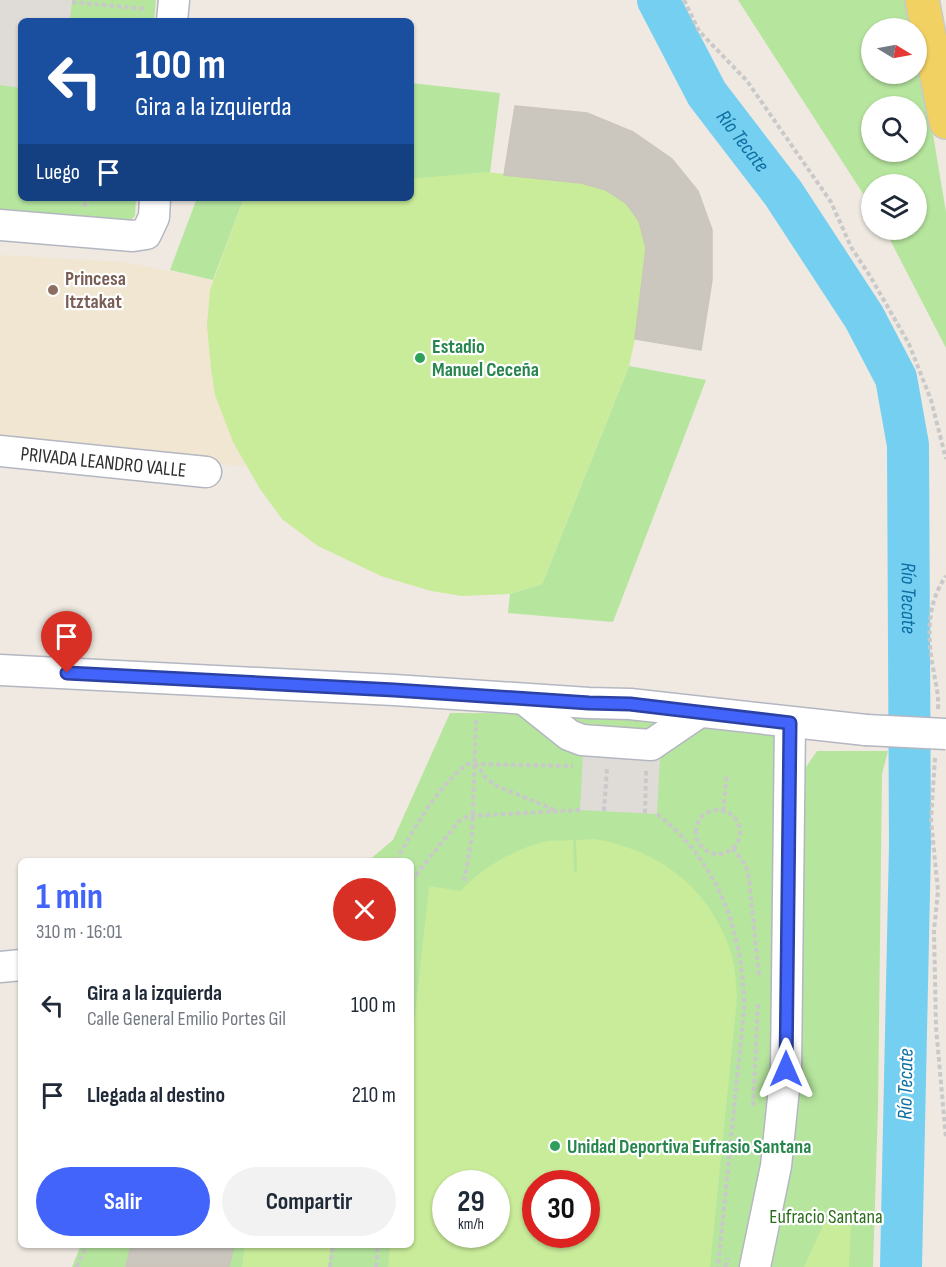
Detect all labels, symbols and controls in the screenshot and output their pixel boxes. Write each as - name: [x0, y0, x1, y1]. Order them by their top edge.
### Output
- north arrow: [861, 18, 927, 84]
- map controls: [861, 18, 927, 240]
- text: 100 m: [135, 40, 226, 91]
- icon: left: [36, 42, 114, 120]
- text: Gira a la izquierda: [135, 91, 292, 123]
- button: search: [861, 96, 927, 162]
- water label: Río Tecate: [711, 105, 774, 177]
- icon: arrive: [92, 156, 125, 189]
- text: Luego: [36, 159, 80, 186]
- button: layers: [861, 174, 927, 240]
- place label: Princesa Itztakat: [65, 267, 126, 314]
- marker: Princesa Itztakat: [46, 283, 60, 297]
- place label: Estadio Manuel Ceceña: [432, 335, 539, 382]
- marker: Estadio Manuel Ceceña: [413, 351, 427, 365]
- street label: PRIVADA LEANDRO VALLE: [19, 442, 187, 483]
- water label: Río Tecate: [896, 562, 921, 634]
- pin: [41, 611, 92, 673]
- icon: arrive: [50, 620, 83, 653]
- text: 1 min: [36, 876, 103, 919]
- button: close: [333, 878, 396, 941]
- text: 310 m · 16:01: [36, 920, 122, 944]
- text: Gira a la izquierda: [87, 980, 222, 1007]
- icon: left: [36, 989, 69, 1022]
- text: 100 m: [351, 992, 396, 1019]
- text: Calle General Emilio Portes Gil: [87, 1007, 286, 1031]
- position arrow: [754, 1037, 818, 1101]
- water label: Río Tecate: [892, 1048, 919, 1120]
- icon: arrive: [36, 1079, 69, 1112]
- text: Llegada al destino: [87, 1082, 225, 1109]
- text: 210 m: [352, 1082, 396, 1109]
- place label: Unidad Deportiva Eufrasio Santana: [567, 1135, 811, 1159]
- marker: Unidad Deportiva Eufrasio Santana: [548, 1139, 562, 1153]
- button: Salir: [36, 1167, 210, 1236]
- button: Compartir: [222, 1167, 396, 1236]
- speed limit sign: 30: [522, 1170, 600, 1248]
- text: 29: [457, 1184, 485, 1220]
- park label: Eufracio Santana: [769, 1205, 883, 1229]
- text: km/h: [458, 1215, 484, 1234]

